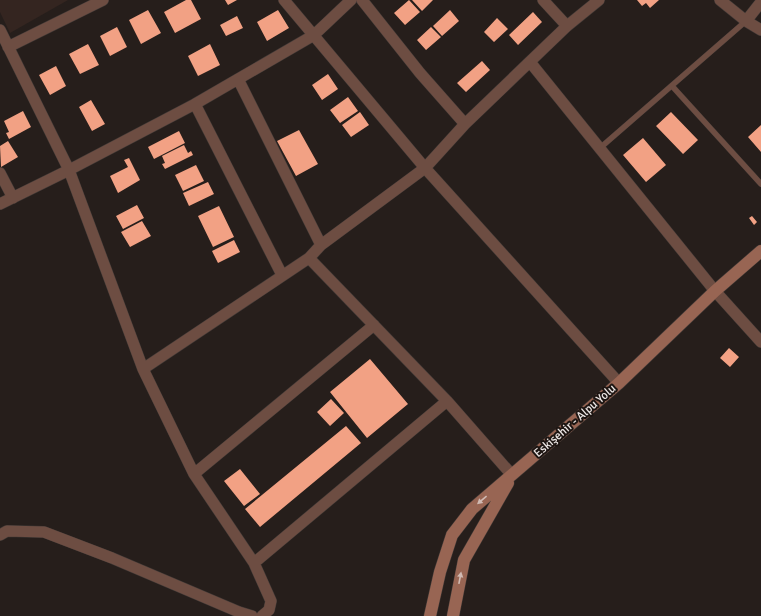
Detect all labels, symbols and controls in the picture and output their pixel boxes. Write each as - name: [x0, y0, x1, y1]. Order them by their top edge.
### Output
- street label: Eskişehir - Alpu Yolu: [531, 381, 619, 461]
- one-way arrow: [477, 496, 488, 505]
- one-way arrow: [458, 572, 464, 584]

